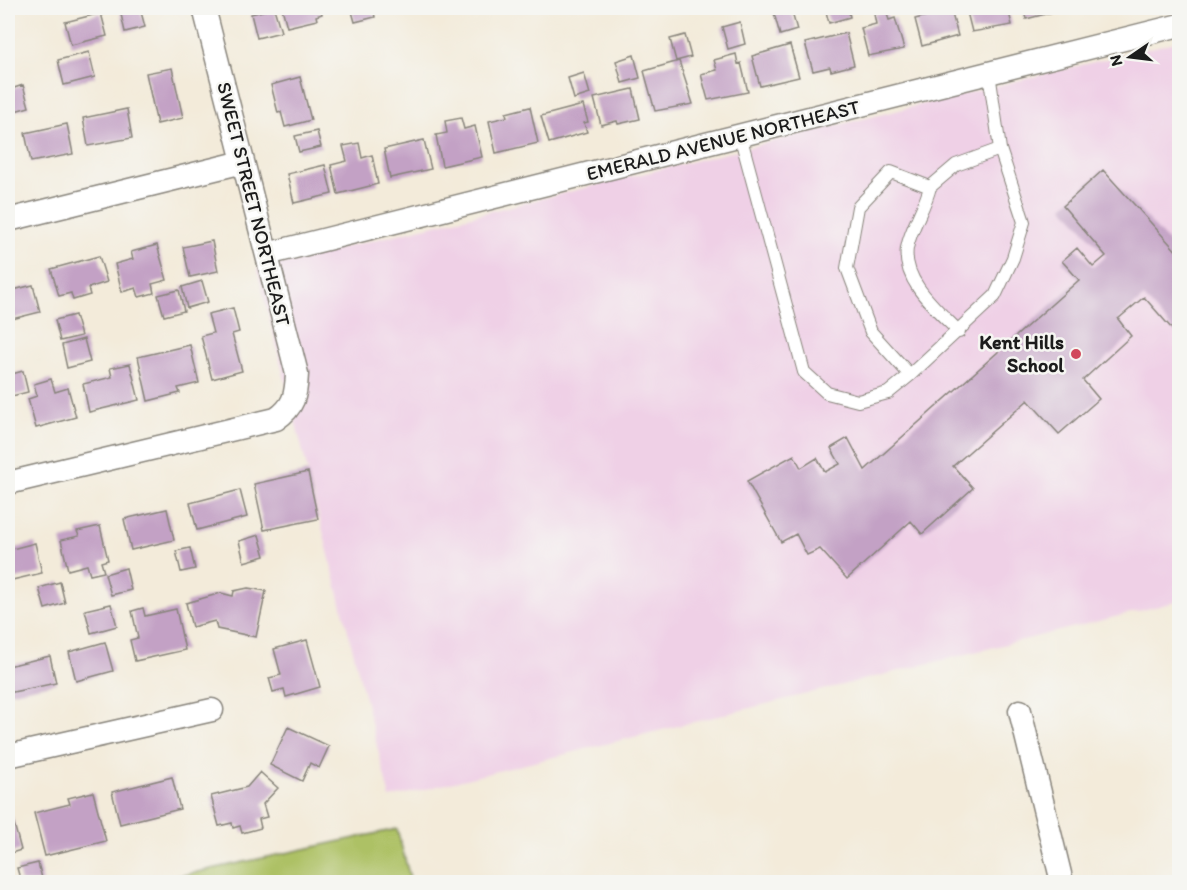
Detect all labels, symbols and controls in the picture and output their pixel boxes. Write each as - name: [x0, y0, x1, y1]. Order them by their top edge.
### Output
- north arrow: [1100, 27, 1160, 87]
- text: N: [1105, 53, 1126, 68]
- street label: SWEET STREET NORTHEAST: [212, 80, 296, 328]
- street label: EMERALD AVENUE NORTHEAST: [584, 94, 862, 186]
- place label: Kent Hills School: [979, 330, 1064, 377]
- marker: Kent Hills School: [1069, 347, 1083, 361]

